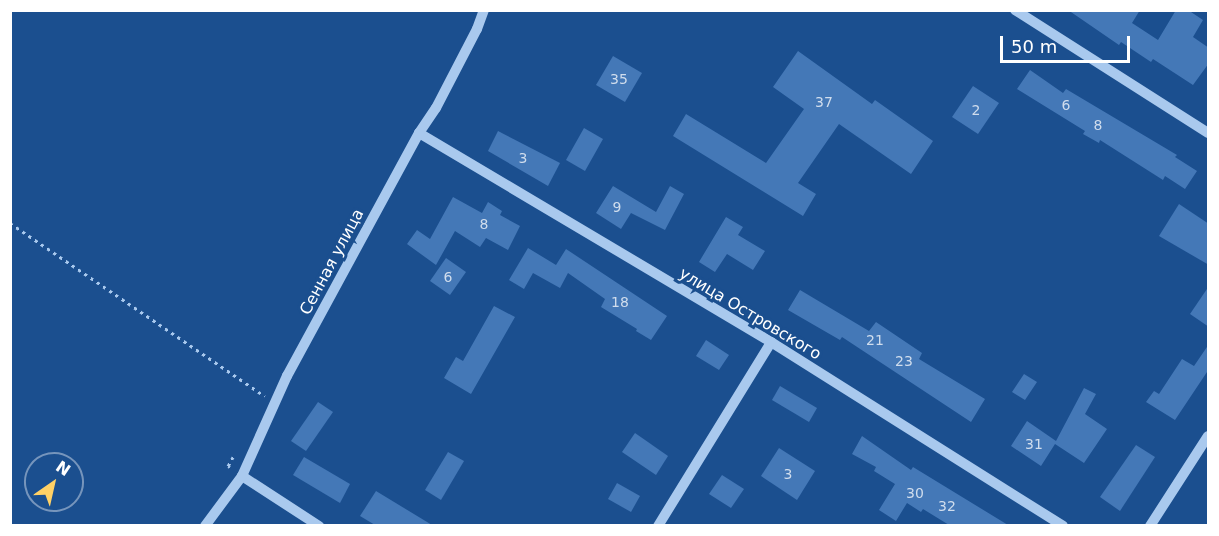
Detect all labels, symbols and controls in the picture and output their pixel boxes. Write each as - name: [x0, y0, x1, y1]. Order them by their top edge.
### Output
- scale bar: [1003, 24, 1134, 62]
- text: 50 m: [1011, 36, 1057, 57]
- house number: 35: [610, 71, 628, 87]
- house number: 37: [815, 94, 833, 110]
- house number: 6: [1062, 97, 1070, 113]
- house number: 2: [972, 102, 980, 118]
- house number: 8: [1094, 117, 1102, 133]
- house number: 3: [519, 150, 527, 166]
- house number: 9: [613, 199, 621, 215]
- street label: Сенная улица: [296, 206, 368, 318]
- house number: 8: [480, 216, 488, 232]
- street label: улица Островского: [675, 264, 825, 364]
- house number: 6: [444, 269, 452, 285]
- house number: 18: [611, 294, 629, 310]
- house number: 21: [866, 332, 884, 348]
- house number: 23: [895, 353, 913, 369]
- house number: 31: [1025, 436, 1043, 452]
- north arrow: [24, 452, 84, 512]
- text: N: [52, 457, 74, 480]
- house number: 3: [784, 466, 792, 482]
- house number: 30: [906, 485, 924, 501]
- house number: 32: [938, 498, 956, 514]

